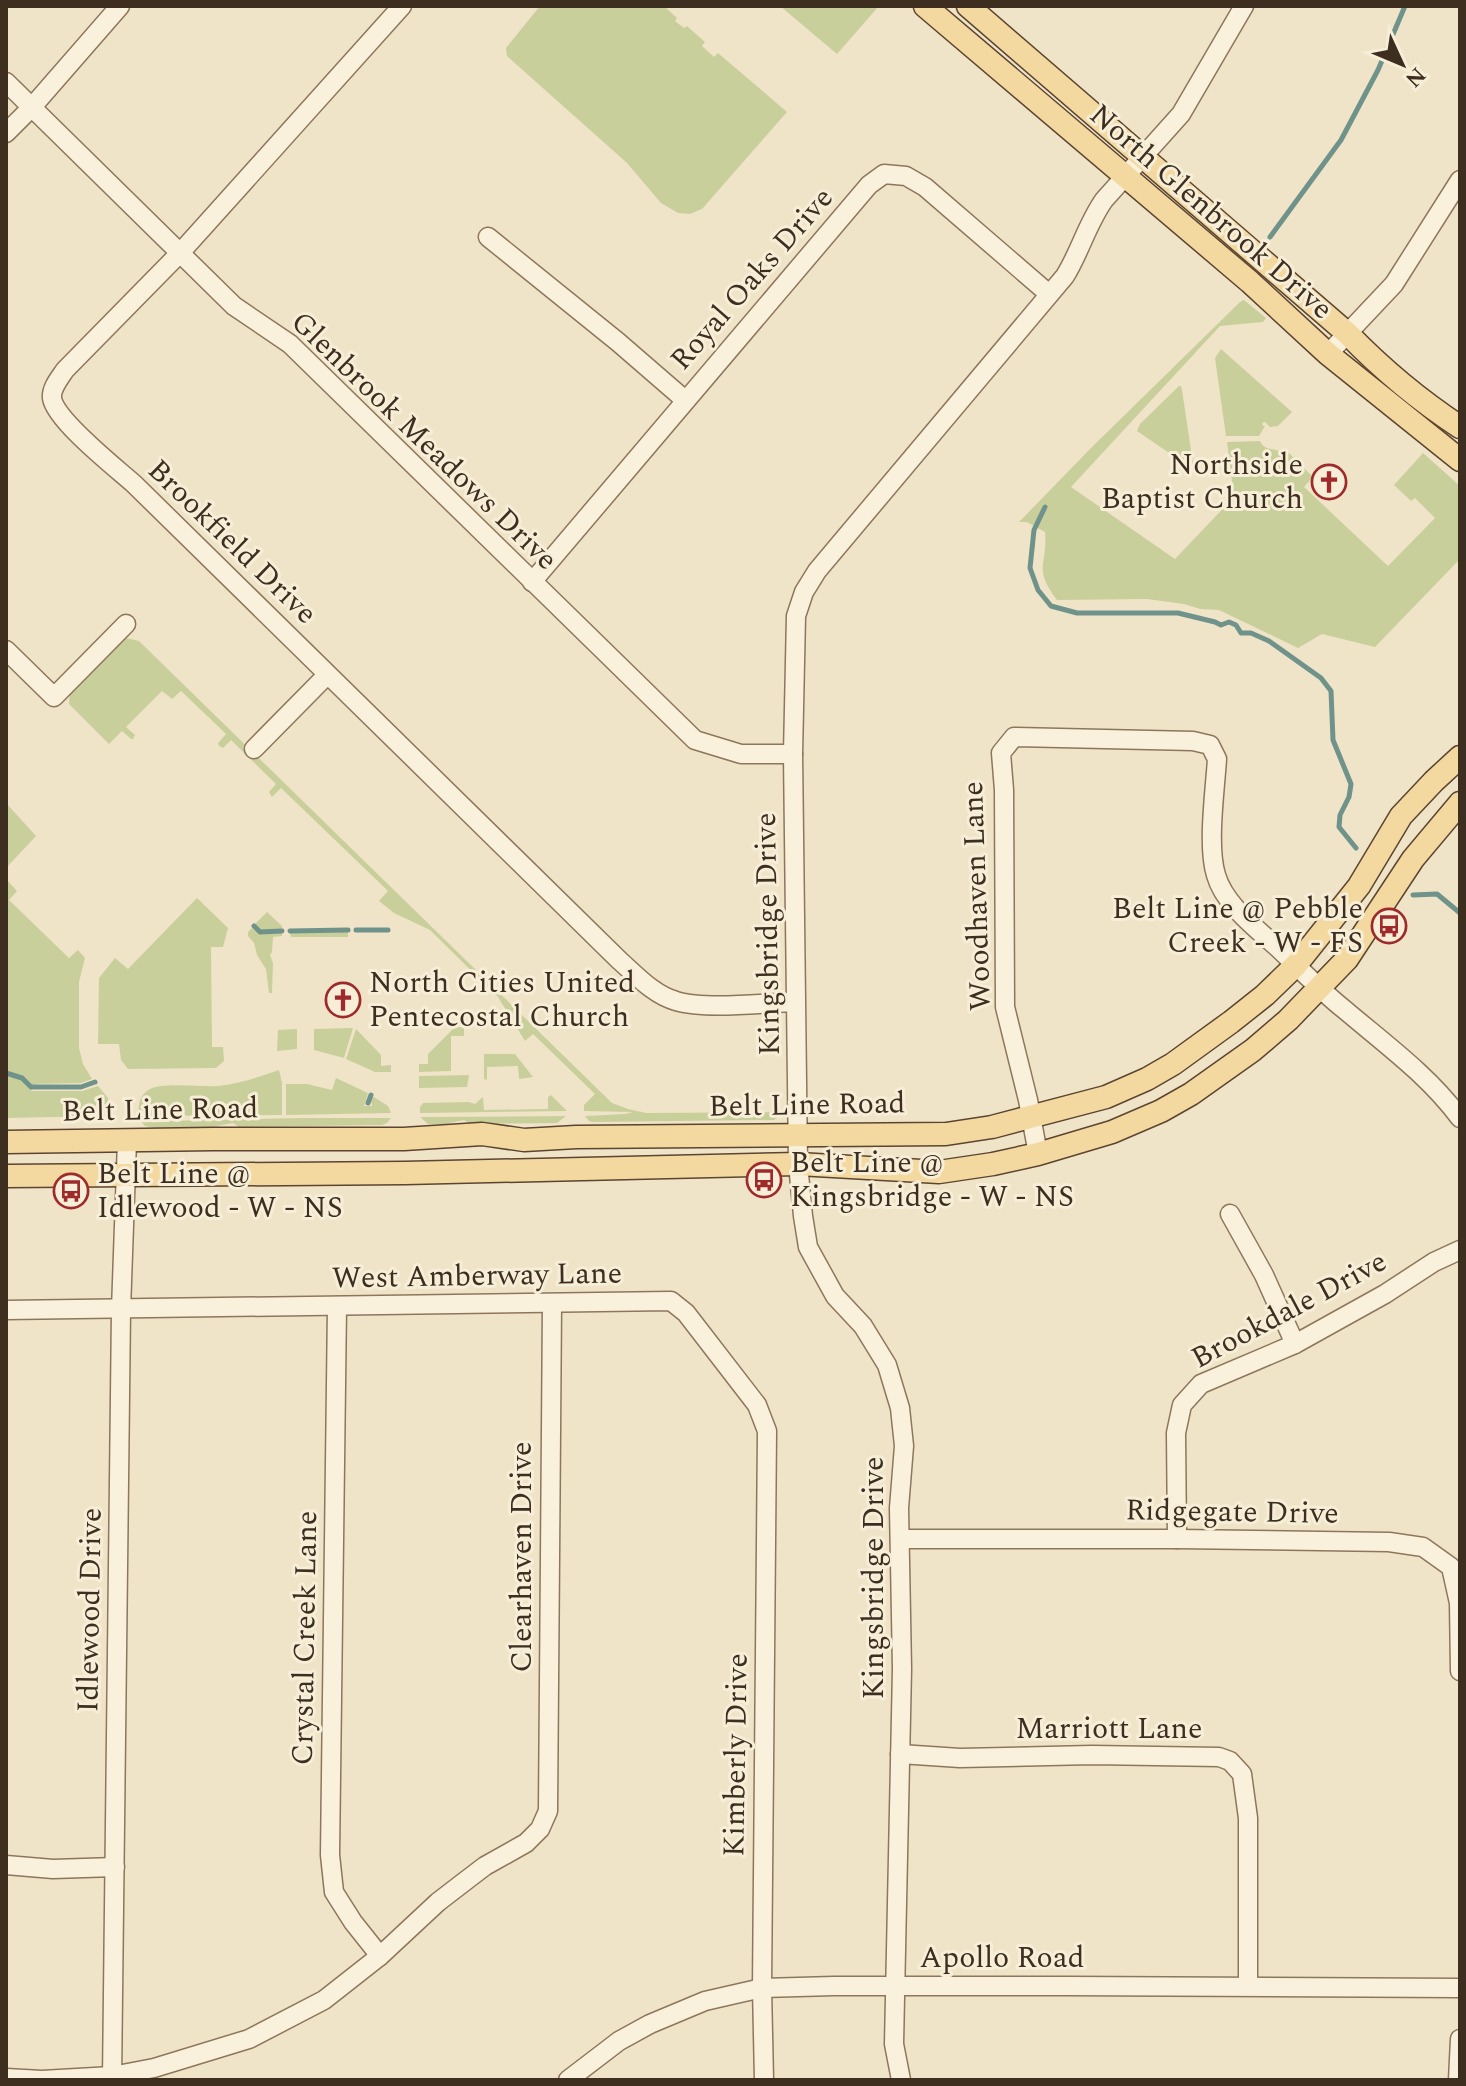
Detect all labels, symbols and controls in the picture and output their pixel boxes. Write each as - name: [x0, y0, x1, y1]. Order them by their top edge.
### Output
- north arrow: [1362, 24, 1442, 104]
- text: N: [1397, 59, 1433, 95]
- street label: North Glenbrook Drive: [1079, 93, 1343, 331]
- street label: Royal Oaks Drive: [659, 177, 845, 381]
- street label: Glenbrook Meadows Drive: [280, 301, 568, 581]
- place label: Northside Baptist Church: [1101, 442, 1303, 522]
- street label: Brookfield Drive: [136, 449, 328, 635]
- church icon: Northside Baptist Church: [1310, 463, 1348, 501]
- street label: Woodhaven Lane: [950, 780, 1004, 1012]
- street label: Kingsbridge Drive: [743, 812, 793, 1056]
- place label: Belt Line @ Pebble Creek - W - FS: [1112, 886, 1363, 966]
- bus stop icon: Belt Line @ Pebble Creek - W - FS: [1370, 907, 1408, 945]
- place label: North Cities United Pentecostal Church: [369, 960, 635, 1040]
- church icon: North Cities United Pentecostal Church: [324, 981, 362, 1019]
- street label: Belt Line Road: [708, 1080, 906, 1130]
- street label: Belt Line Road: [61, 1085, 259, 1135]
- place label: Belt Line @ Kingsbridge - W - NS: [790, 1140, 1074, 1220]
- place label: Belt Line @ Idlewood - W - NS: [97, 1151, 343, 1231]
- bus stop icon: Belt Line @ Kingsbridge - W - NS: [745, 1161, 783, 1199]
- bus stop icon: Belt Line @ Idlewood - W - NS: [52, 1172, 90, 1210]
- street label: Brookdale Drive: [1183, 1239, 1395, 1381]
- street label: West Amberway Lane: [332, 1250, 622, 1302]
- street label: Clearhaven Drive: [499, 1441, 545, 1673]
- street label: Kingsbridge Drive: [851, 1456, 897, 1700]
- street label: Ridgegate Drive: [1125, 1487, 1339, 1537]
- street label: Idlewood Drive: [65, 1507, 115, 1713]
- street label: Crystal Creek Lane: [280, 1510, 330, 1766]
- street label: Kimberly Drive: [711, 1653, 761, 1857]
- street label: Marriott Lane: [1015, 1706, 1203, 1752]
- street label: Apollo Road: [920, 1935, 1084, 1981]

